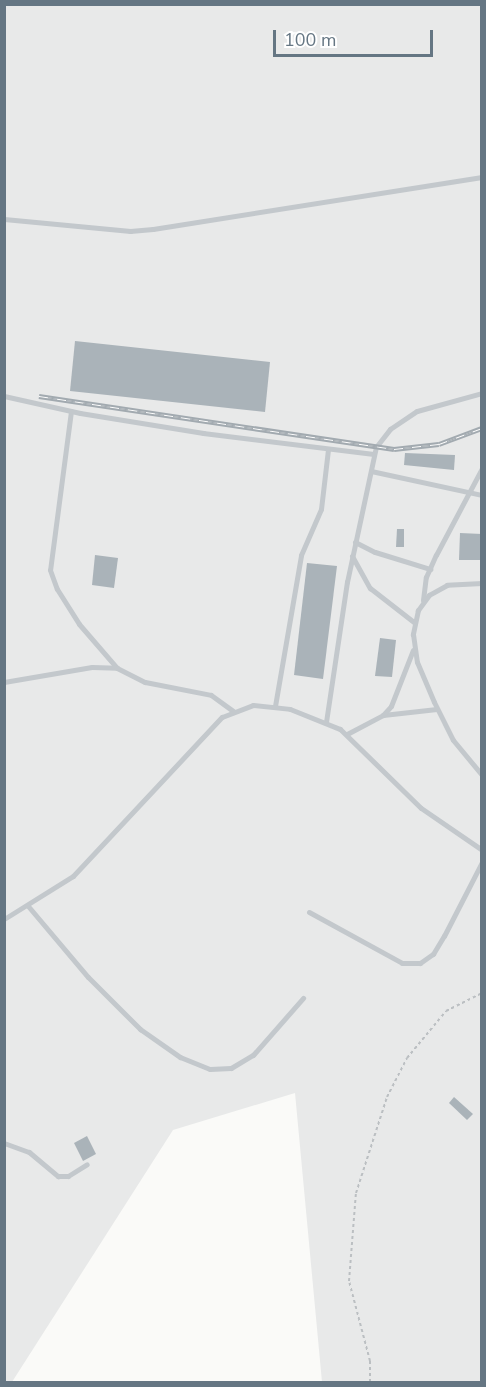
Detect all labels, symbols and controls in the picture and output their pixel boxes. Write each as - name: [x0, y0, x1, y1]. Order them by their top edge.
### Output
- scale bar: [276, 18, 436, 56]
- text: 100 m: [284, 28, 336, 52]

